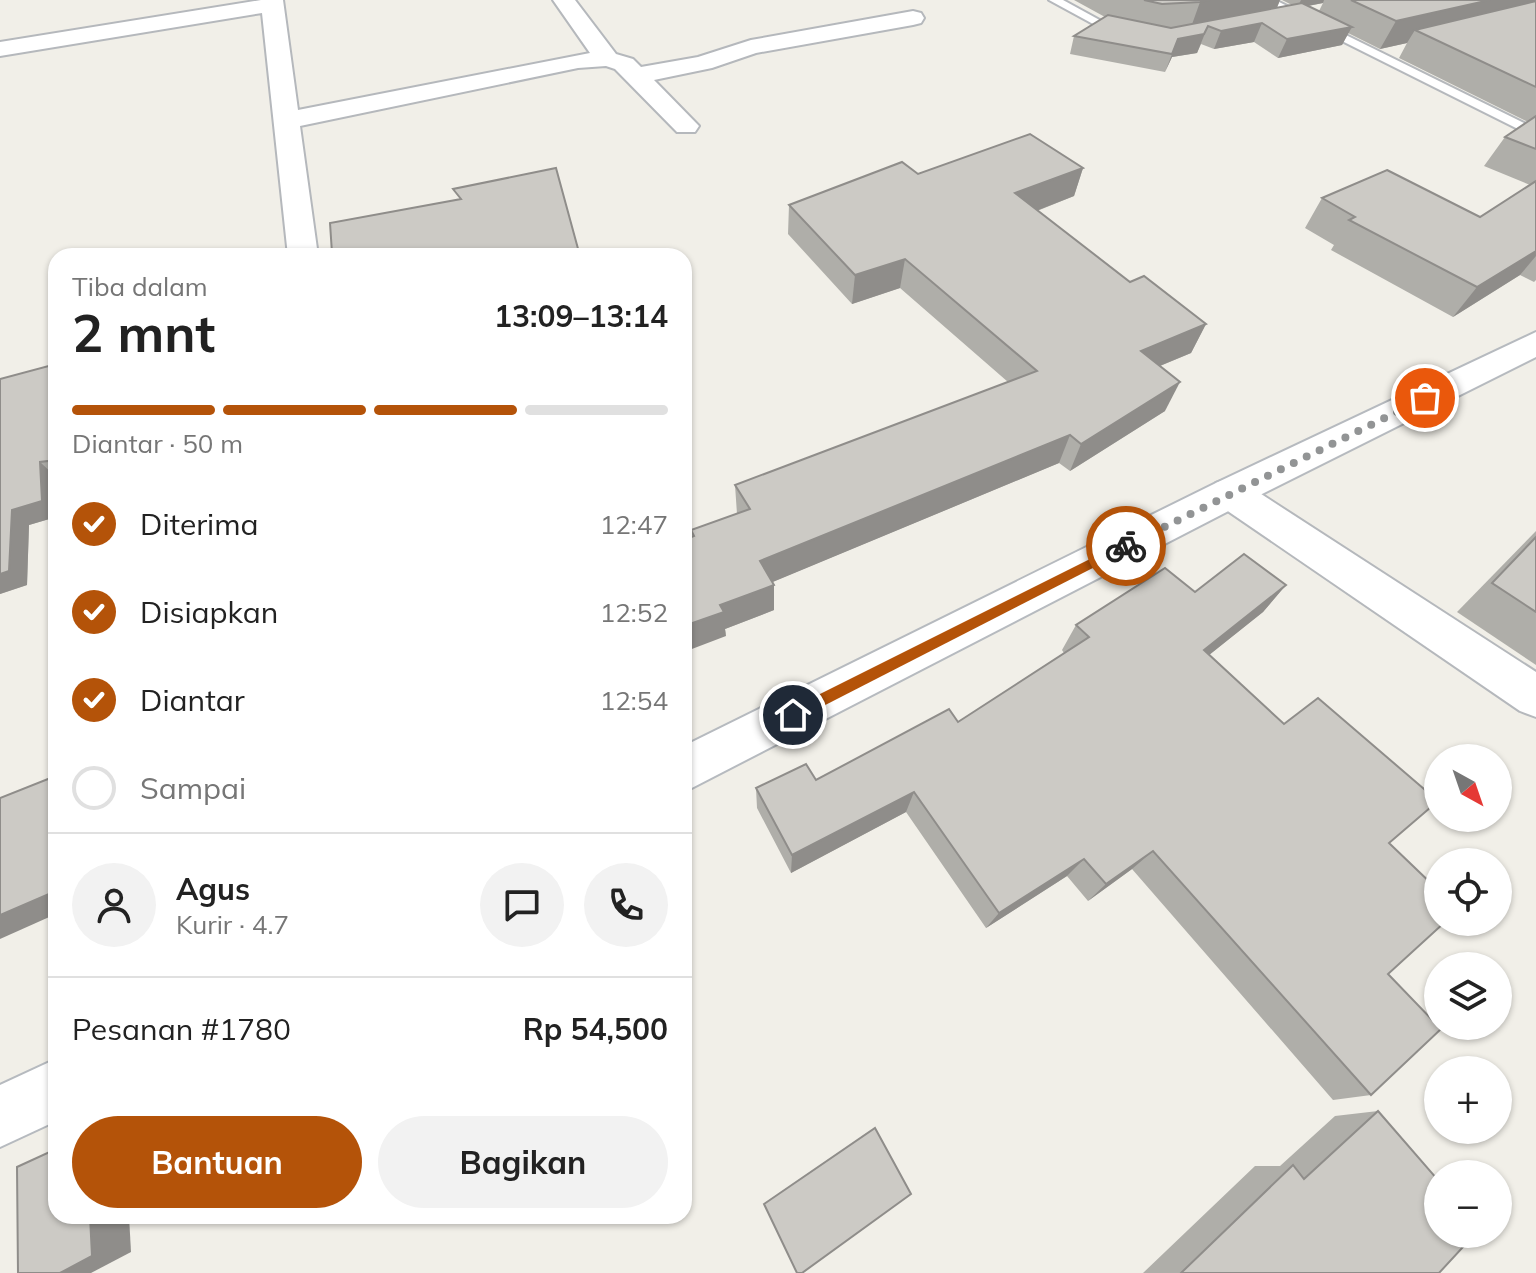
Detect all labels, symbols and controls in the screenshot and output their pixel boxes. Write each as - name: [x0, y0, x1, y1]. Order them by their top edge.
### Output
- text: Tiba dalam: [72, 270, 208, 303]
- text: 13:09–13:14: [494, 297, 668, 335]
- text: 2 mnt: [72, 300, 215, 365]
- pin: [1391, 364, 1459, 432]
- icon: bag: [1403, 376, 1447, 420]
- text: Diantar · 50 m: [72, 427, 243, 460]
- icon: check: [72, 502, 116, 546]
- text: Diterima: [140, 505, 259, 543]
- courier: [1086, 506, 1166, 586]
- text: 12:47: [600, 508, 668, 541]
- icon: bike: [1104, 524, 1148, 568]
- icon: check: [72, 590, 116, 634]
- text: Disiapkan: [140, 593, 278, 631]
- text: 12:52: [600, 596, 668, 629]
- icon: check: [72, 678, 116, 722]
- text: Diantar: [140, 681, 245, 719]
- pin: [759, 681, 827, 749]
- text: 12:54: [600, 684, 668, 717]
- icon: home: [771, 693, 815, 737]
- north arrow: [1424, 744, 1512, 832]
- map controls: [1424, 744, 1512, 1248]
- text: Sampai: [140, 769, 246, 807]
- button: locate: [1424, 848, 1512, 936]
- button: person: [72, 863, 156, 947]
- button: chat: [480, 863, 564, 947]
- button: phone: [584, 863, 668, 947]
- text: Agus: [176, 870, 250, 908]
- text: Kurir · 4.7: [176, 908, 289, 941]
- button: layers: [1424, 952, 1512, 1040]
- text: Pesanan #1780: [72, 1010, 291, 1048]
- text: Rp 54,500: [523, 1010, 668, 1048]
- button: +: [1424, 1056, 1512, 1144]
- button: Bantuan: [72, 1116, 362, 1208]
- button: Bagikan: [378, 1116, 668, 1208]
- button: −: [1424, 1160, 1512, 1248]

